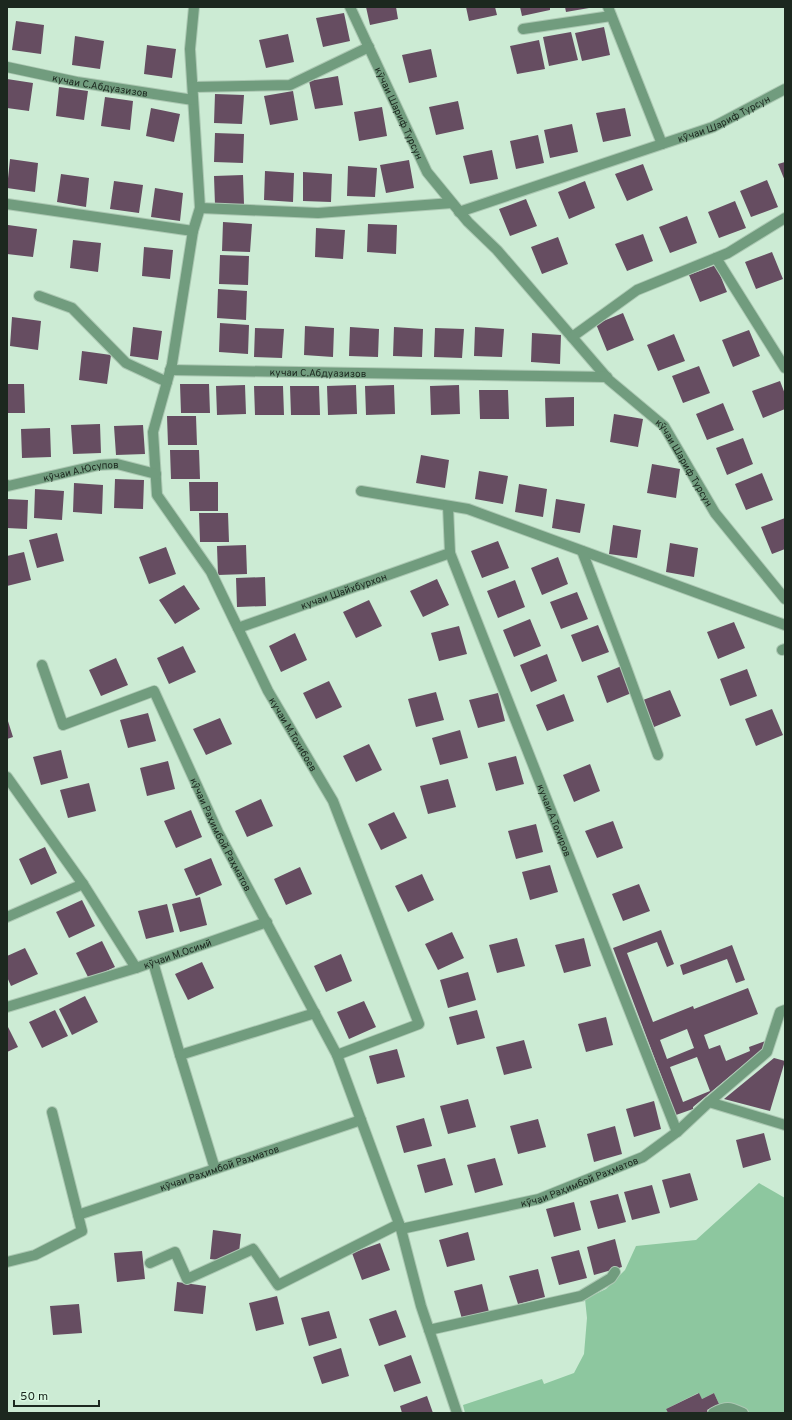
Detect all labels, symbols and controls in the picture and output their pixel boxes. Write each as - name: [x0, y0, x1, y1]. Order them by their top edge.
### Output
- street label: кӯчаи Шариф Турсун: [371, 65, 425, 162]
- street label: кучаи С.Абдуазизов: [51, 72, 149, 101]
- street label: кӯчаи Шариф Турсун: [676, 93, 773, 146]
- street label: кучаи С.Абдуазизов: [269, 367, 366, 381]
- street label: кӯчаи Шариф Турсун: [652, 417, 715, 509]
- street label: кӯчаи А.Юсупов: [42, 459, 119, 486]
- street label: кучаи Шайхбурхон: [299, 571, 389, 613]
- street label: кучаи М.Тохибоев: [265, 695, 319, 774]
- street label: кӯчаи Раҳимбой Раҳматов: [186, 776, 254, 894]
- street label: кучаи А.Тохиров: [533, 783, 573, 859]
- street label: кӯчаи М.Осимӣ: [142, 937, 214, 973]
- street label: кӯчаи Раҳимбой Раҳматов: [158, 1143, 281, 1195]
- street label: кӯчаи Раҳимбой Раҳматов: [520, 1155, 641, 1211]
- scale bar: [14, 1382, 99, 1408]
- text: 50 m: [20, 1389, 48, 1405]

